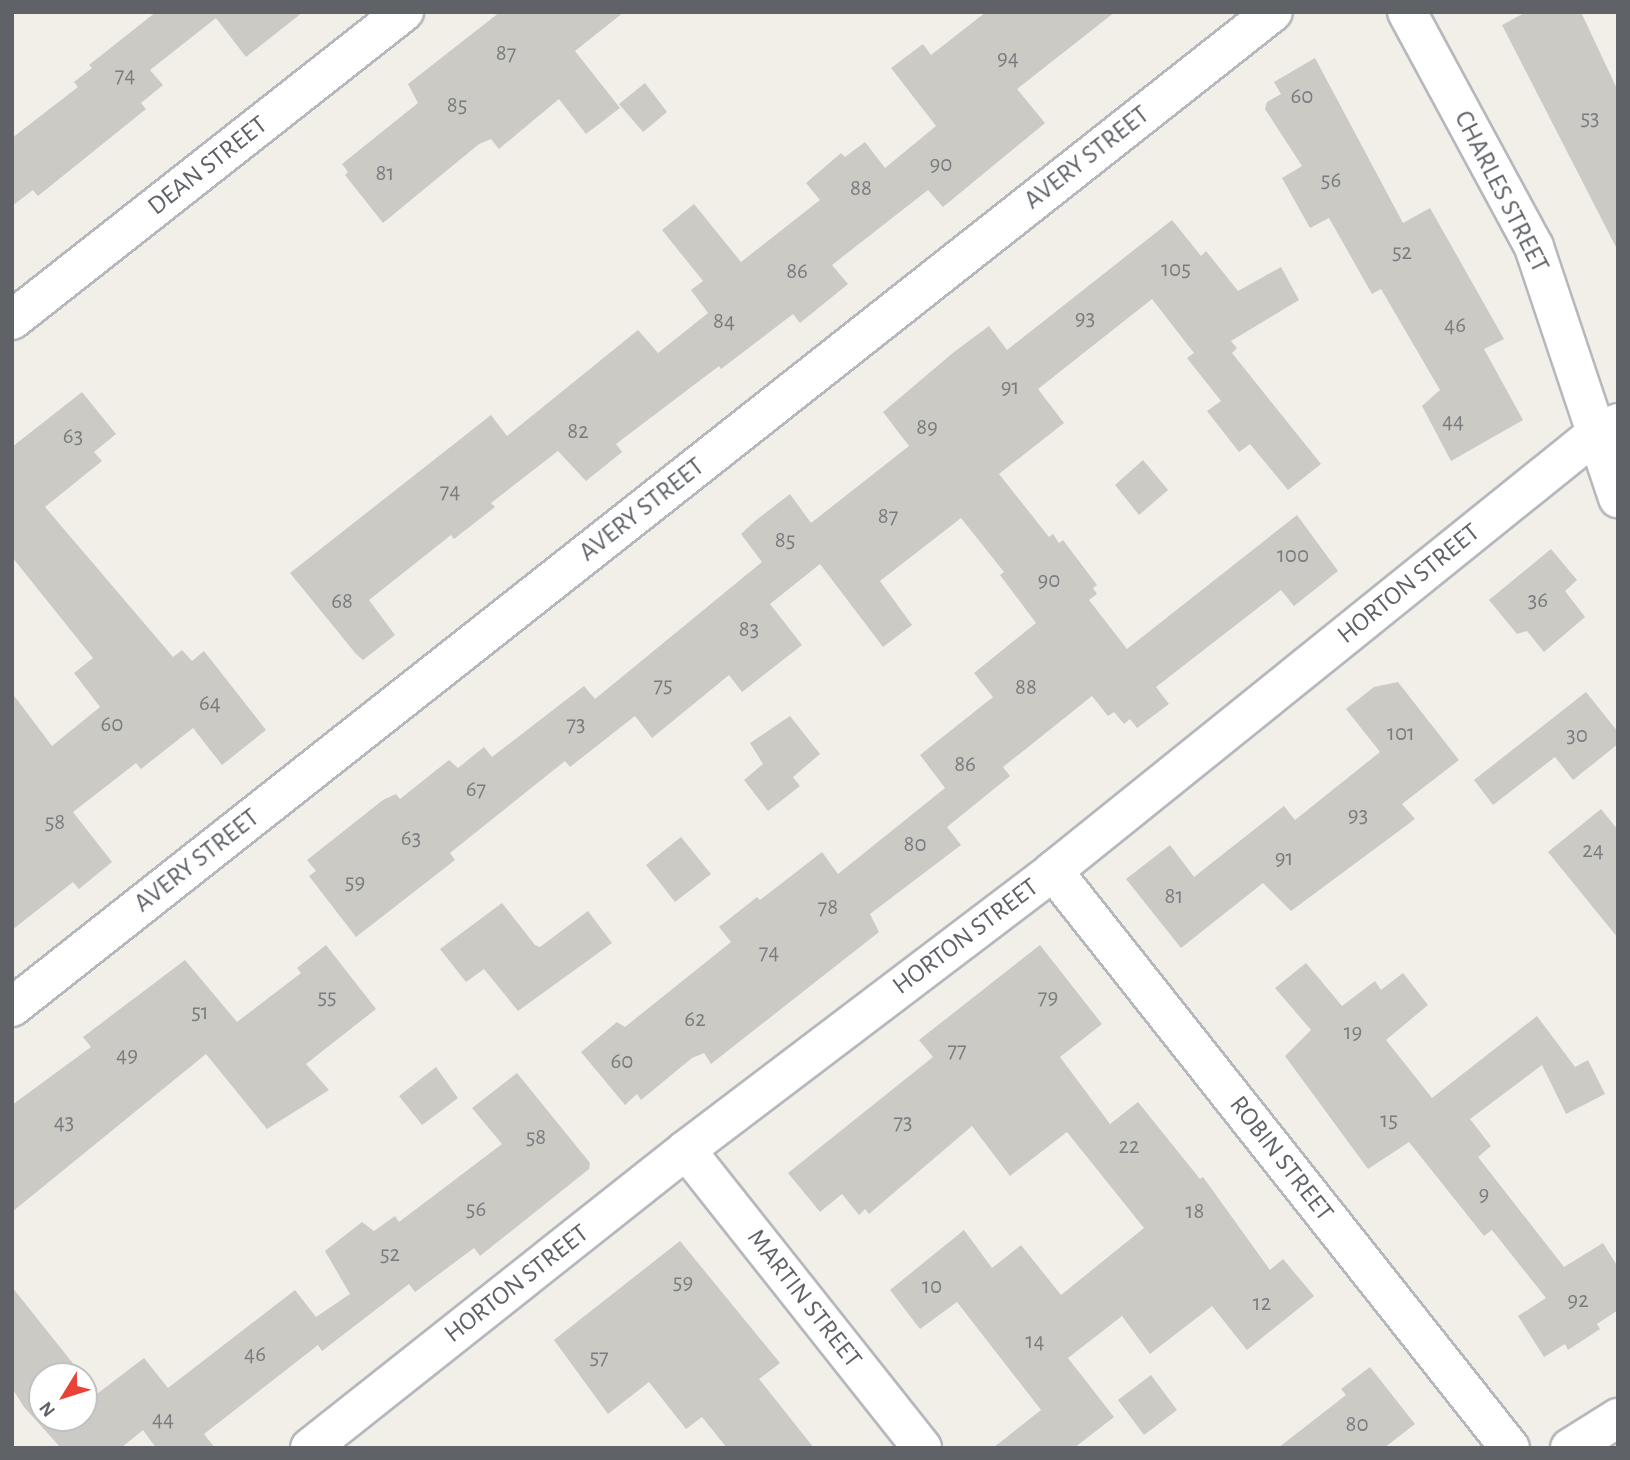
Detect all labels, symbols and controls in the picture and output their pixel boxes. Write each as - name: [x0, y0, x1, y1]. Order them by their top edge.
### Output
- house number: 87: [496, 40, 516, 68]
- house number: 94: [997, 45, 1019, 73]
- house number: 74: [115, 62, 135, 90]
- house number: 60: [1291, 83, 1313, 111]
- house number: 85: [447, 92, 467, 120]
- street label: AVERY STREET: [1018, 99, 1156, 217]
- house number: 53: [1580, 105, 1600, 133]
- street label: CHARLES STREET: [1447, 106, 1555, 278]
- street label: DEAN STREET: [142, 110, 274, 222]
- house number: 90: [930, 151, 952, 179]
- house number: 81: [376, 160, 394, 188]
- house number: 56: [1321, 167, 1341, 195]
- house number: 88: [850, 175, 872, 203]
- house number: 52: [1392, 239, 1412, 267]
- house number: 105: [1161, 256, 1191, 284]
- house number: 86: [786, 258, 808, 286]
- house number: 93: [1075, 305, 1095, 333]
- house number: 84: [713, 308, 735, 336]
- house number: 46: [1444, 312, 1466, 340]
- house number: 91: [1001, 374, 1019, 402]
- house number: 44: [1442, 408, 1464, 436]
- house number: 89: [916, 414, 938, 442]
- house number: 82: [567, 418, 589, 446]
- house number: 63: [63, 423, 83, 451]
- street label: AVERY STREET: [573, 451, 711, 569]
- house number: 74: [440, 478, 460, 506]
- house number: 87: [878, 503, 898, 531]
- street label: HORTON STREET: [1331, 517, 1487, 651]
- house number: 85: [775, 527, 795, 555]
- house number: 100: [1277, 542, 1309, 570]
- house number: 90: [1038, 567, 1060, 595]
- house number: 36: [1528, 587, 1548, 615]
- house number: 68: [331, 588, 353, 616]
- house number: 83: [739, 616, 759, 644]
- house number: 75: [653, 672, 673, 700]
- house number: 88: [1015, 674, 1037, 702]
- house number: 64: [199, 690, 221, 718]
- house number: 60: [101, 711, 123, 739]
- house number: 73: [566, 711, 586, 739]
- house number: 101: [1387, 720, 1415, 748]
- house number: 30: [1566, 722, 1588, 750]
- house number: 86: [954, 751, 976, 779]
- house number: 67: [466, 776, 486, 804]
- street label: AVERY STREET: [128, 802, 266, 920]
- house number: 93: [1348, 802, 1368, 830]
- house number: 58: [45, 809, 65, 837]
- house number: 63: [401, 825, 421, 853]
- house number: 80: [903, 831, 927, 859]
- house number: 24: [1582, 837, 1604, 865]
- house number: 91: [1275, 845, 1293, 873]
- house number: 59: [345, 869, 365, 897]
- street label: HORTON STREET: [887, 872, 1045, 1002]
- house number: 81: [1165, 883, 1183, 911]
- house number: 78: [818, 894, 838, 922]
- house number: 74: [759, 939, 779, 967]
- house number: 55: [317, 984, 337, 1012]
- house number: 79: [1038, 984, 1058, 1012]
- house number: 51: [191, 999, 209, 1027]
- house number: 62: [684, 1006, 706, 1034]
- house number: 19: [1344, 1019, 1362, 1047]
- house number: 77: [947, 1037, 967, 1065]
- house number: 49: [116, 1042, 138, 1070]
- house number: 60: [611, 1048, 633, 1076]
- street label: ROBIN STREET: [1222, 1090, 1340, 1228]
- house number: 15: [1380, 1107, 1398, 1135]
- house number: 43: [54, 1109, 74, 1137]
- house number: 73: [893, 1109, 913, 1137]
- house number: 58: [526, 1124, 546, 1152]
- house number: 22: [1119, 1133, 1139, 1161]
- house number: 9: [1479, 1181, 1489, 1209]
- house number: 56: [466, 1196, 486, 1224]
- house number: 18: [1186, 1198, 1204, 1226]
- street label: HORTON STREET: [439, 1218, 595, 1350]
- street label: MARTIN STREET: [740, 1223, 868, 1375]
- house number: 52: [380, 1241, 400, 1269]
- house number: 59: [673, 1269, 693, 1297]
- house number: 10: [922, 1273, 942, 1301]
- house number: 92: [1567, 1287, 1589, 1315]
- house number: 12: [1253, 1290, 1271, 1318]
- house number: 14: [1026, 1328, 1044, 1356]
- house number: 46: [244, 1341, 266, 1369]
- house number: 57: [589, 1344, 609, 1372]
- north arrow: [28, 1362, 98, 1432]
- text: N: [36, 1398, 59, 1420]
- house number: 44: [152, 1406, 174, 1434]
- house number: 80: [1345, 1411, 1369, 1439]

